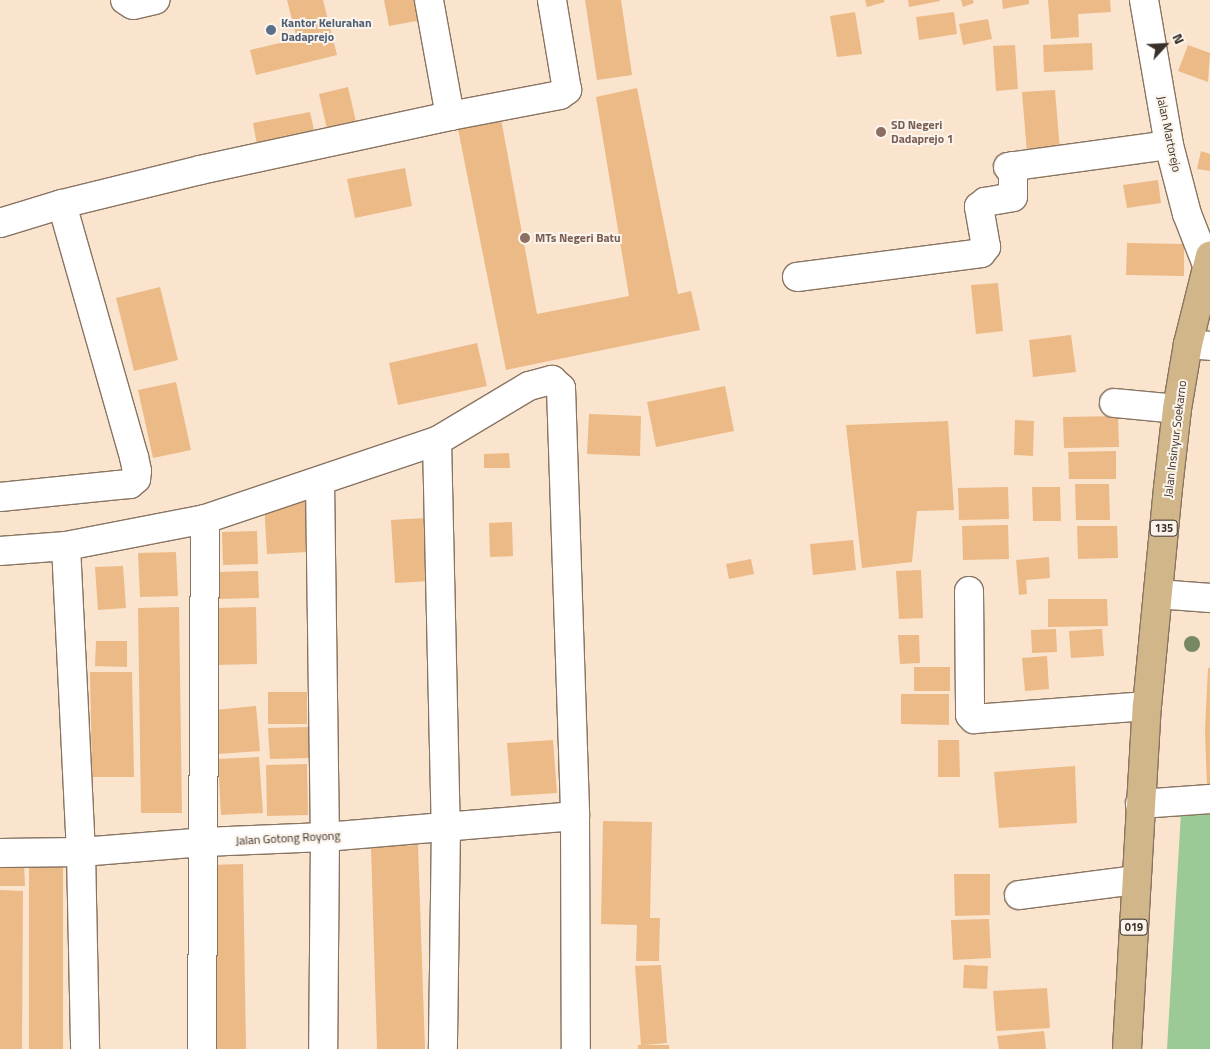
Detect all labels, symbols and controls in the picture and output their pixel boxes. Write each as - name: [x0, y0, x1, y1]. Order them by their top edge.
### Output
- place label: Kantor Kelurahan Dadaprejo: [281, 16, 372, 44]
- north arrow: [1140, 20, 1190, 70]
- marker: Kantor Kelurahan Dadaprejo: [265, 24, 277, 36]
- text: N: [1167, 30, 1191, 47]
- street label: Jalan Martorejo: [1154, 95, 1184, 173]
- place label: SD Negeri Dadaprejo 1: [891, 118, 953, 146]
- marker: SD Negeri Dadaprejo 1: [875, 126, 887, 138]
- place label: MTs Negeri Batu: [535, 231, 621, 245]
- marker: MTs Negeri Batu: [519, 232, 531, 244]
- street label: Jalan Insinyur Soekarno: [1161, 380, 1189, 498]
- road number: 135: [1149, 520, 1179, 536]
- street label: Jalan Gotong Royong: [235, 828, 341, 848]
- road number: 019: [1119, 919, 1149, 936]

